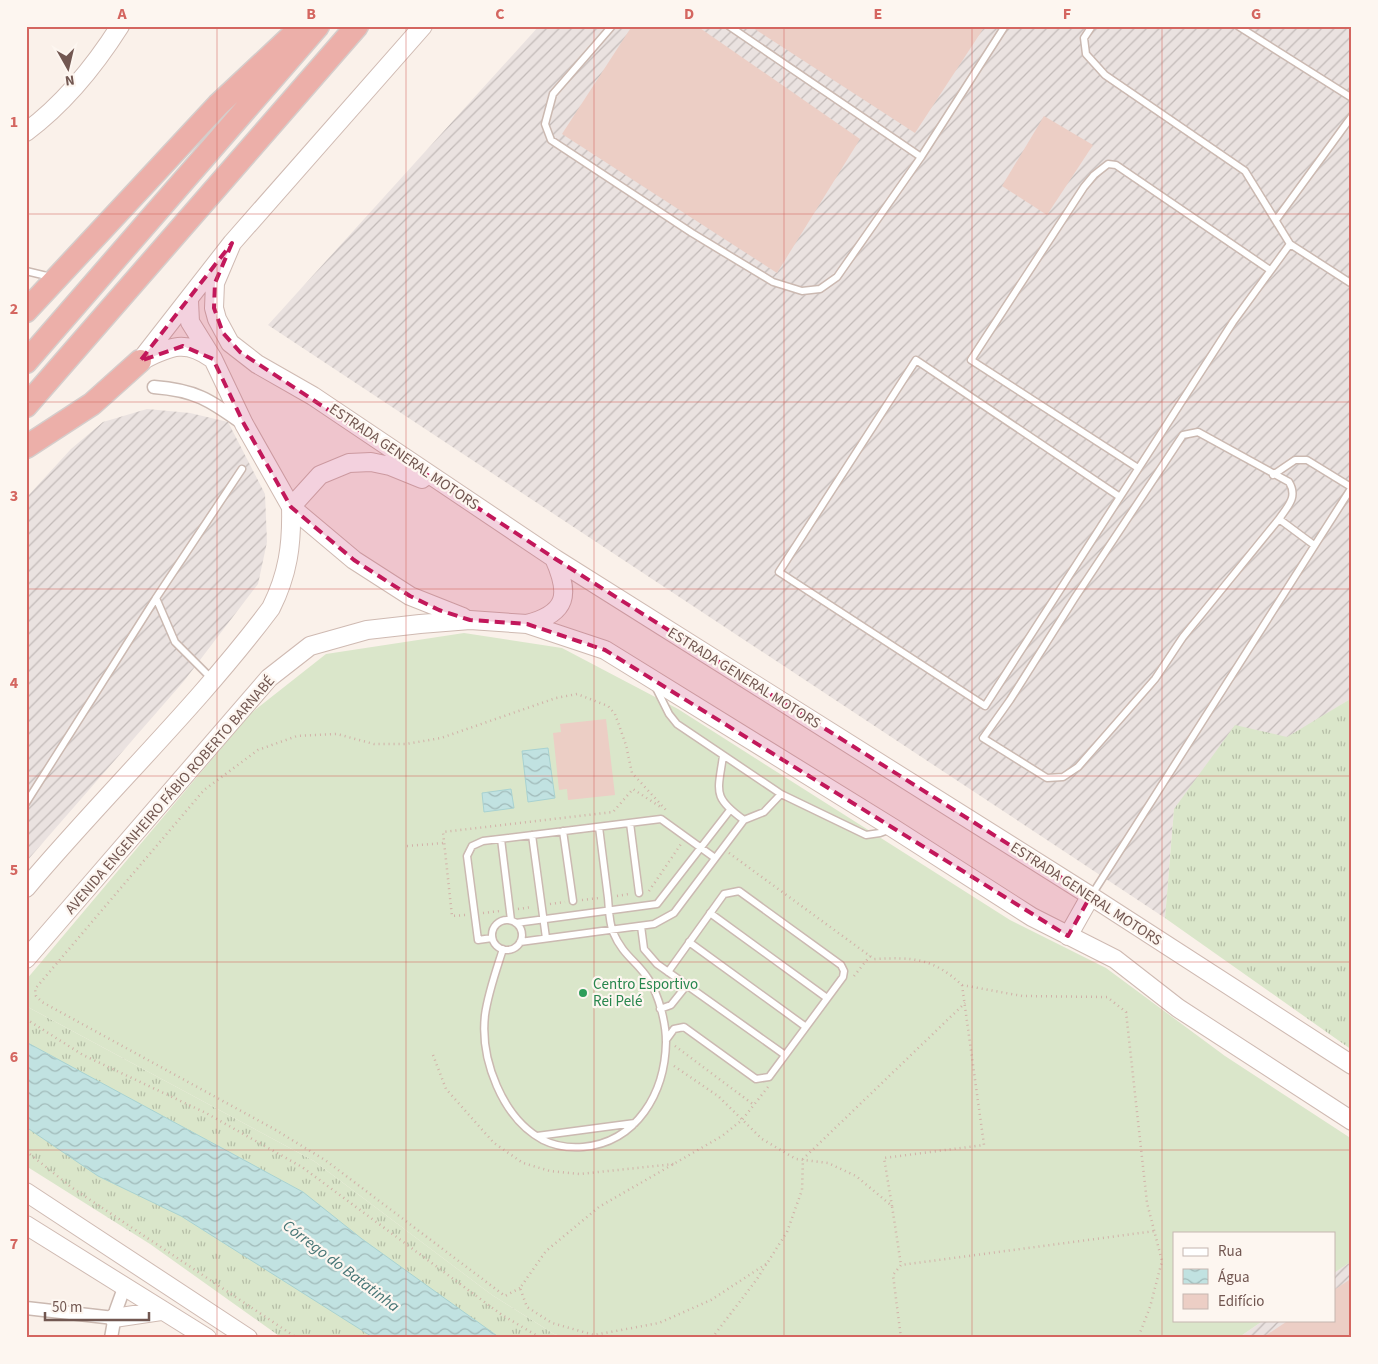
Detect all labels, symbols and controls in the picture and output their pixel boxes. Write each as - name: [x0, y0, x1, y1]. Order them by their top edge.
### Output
- text: A: [116, 3, 127, 25]
- text: B: [306, 3, 316, 25]
- text: C: [495, 3, 505, 25]
- text: D: [684, 3, 694, 25]
- text: E: [874, 3, 882, 25]
- text: F: [1063, 3, 1071, 25]
- text: G: [1251, 3, 1261, 25]
- north arrow: [42, 42, 92, 92]
- text: N: [64, 69, 76, 90]
- text: 1: [10, 111, 18, 133]
- text: 2: [10, 298, 18, 320]
- street label: ESTRADA GENERAL MOTORS: [325, 399, 483, 515]
- text: 3: [10, 485, 18, 507]
- street label: ESTRADA GENERAL MOTORS: [664, 622, 824, 734]
- street label: AVENIDA ENGENHEIRO FÁBIO ROBERTO BARNABÉ: [60, 671, 280, 919]
- text: 4: [10, 672, 19, 694]
- street label: ESTRADA GENERAL MOTORS: [1006, 837, 1166, 951]
- text: 5: [10, 859, 18, 881]
- place label: Centro Esportivo Rei Pelé: [593, 974, 698, 1012]
- marker: Centro Esportivo Rei Pelé: [577, 987, 589, 999]
- text: 6: [10, 1046, 18, 1068]
- water label: Córrego do Batatinha: [278, 1215, 404, 1317]
- legend: [1173, 1232, 1336, 1322]
- text: 7: [10, 1233, 18, 1255]
- text: Rua: [1218, 1241, 1242, 1262]
- text: Água: [1218, 1267, 1249, 1288]
- scale bar: [45, 1289, 149, 1321]
- text: Edifício: [1218, 1291, 1265, 1312]
- text: 50 m: [52, 1297, 82, 1318]

